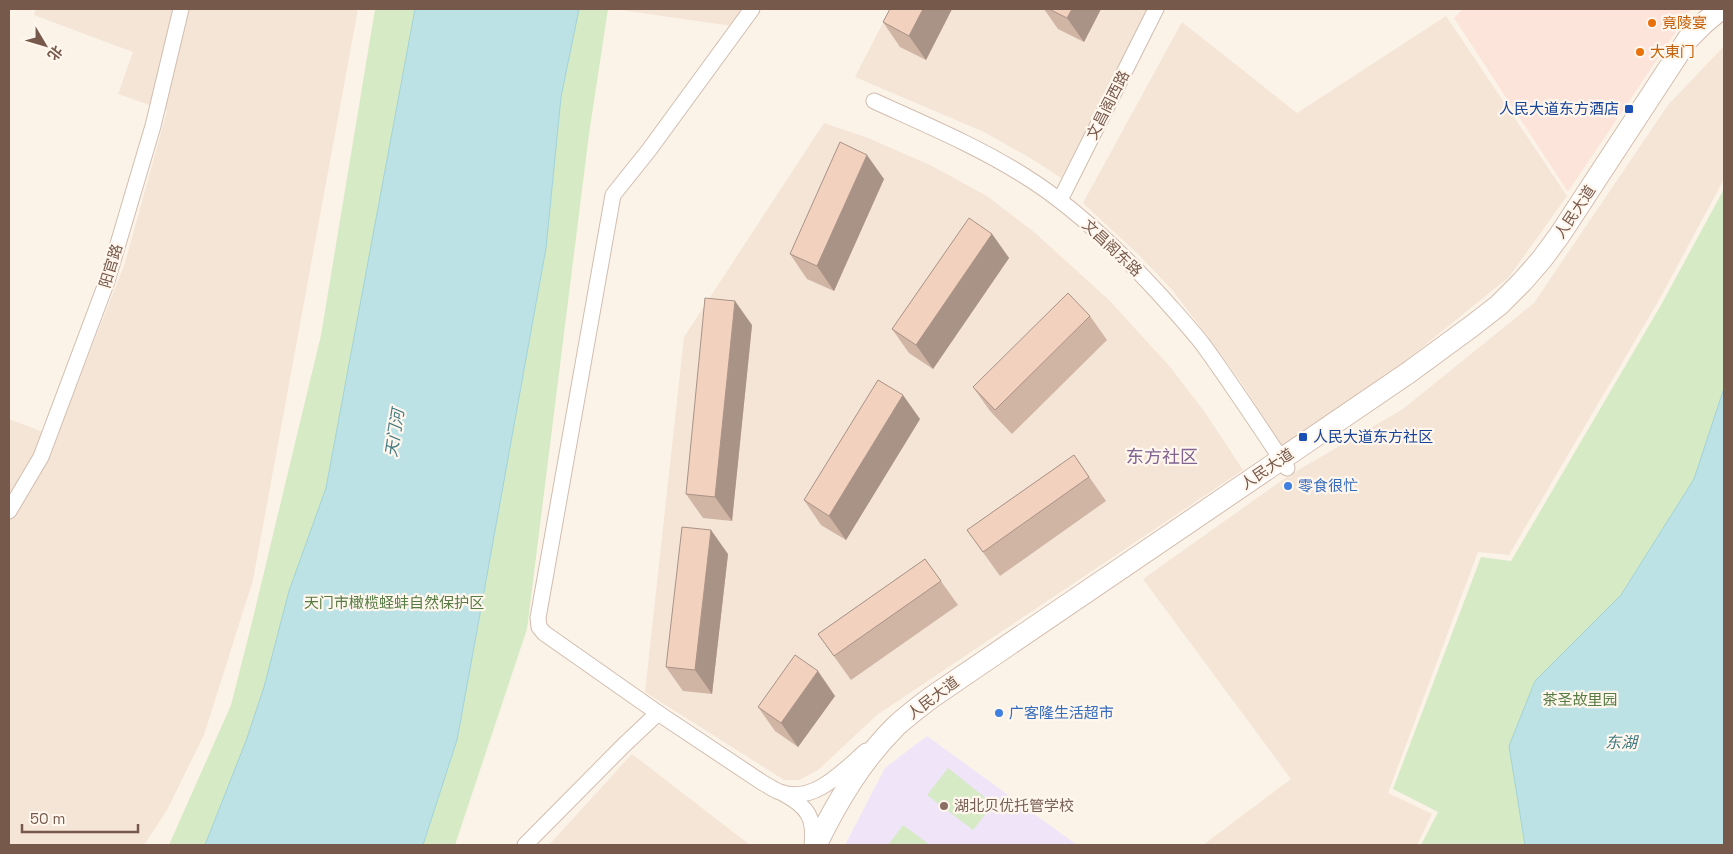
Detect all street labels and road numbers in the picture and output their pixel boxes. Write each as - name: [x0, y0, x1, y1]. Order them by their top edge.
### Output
- street label: 文昌阁西路: [1082, 67, 1133, 143]
- street label: 人民大道: [1550, 182, 1599, 242]
- street label: 文昌阁东路: [1078, 215, 1146, 280]
- street label: 阳官路: [95, 242, 126, 290]
- street label: 人民大道: [1237, 444, 1297, 493]
- street label: 人民大道: [903, 672, 962, 723]

